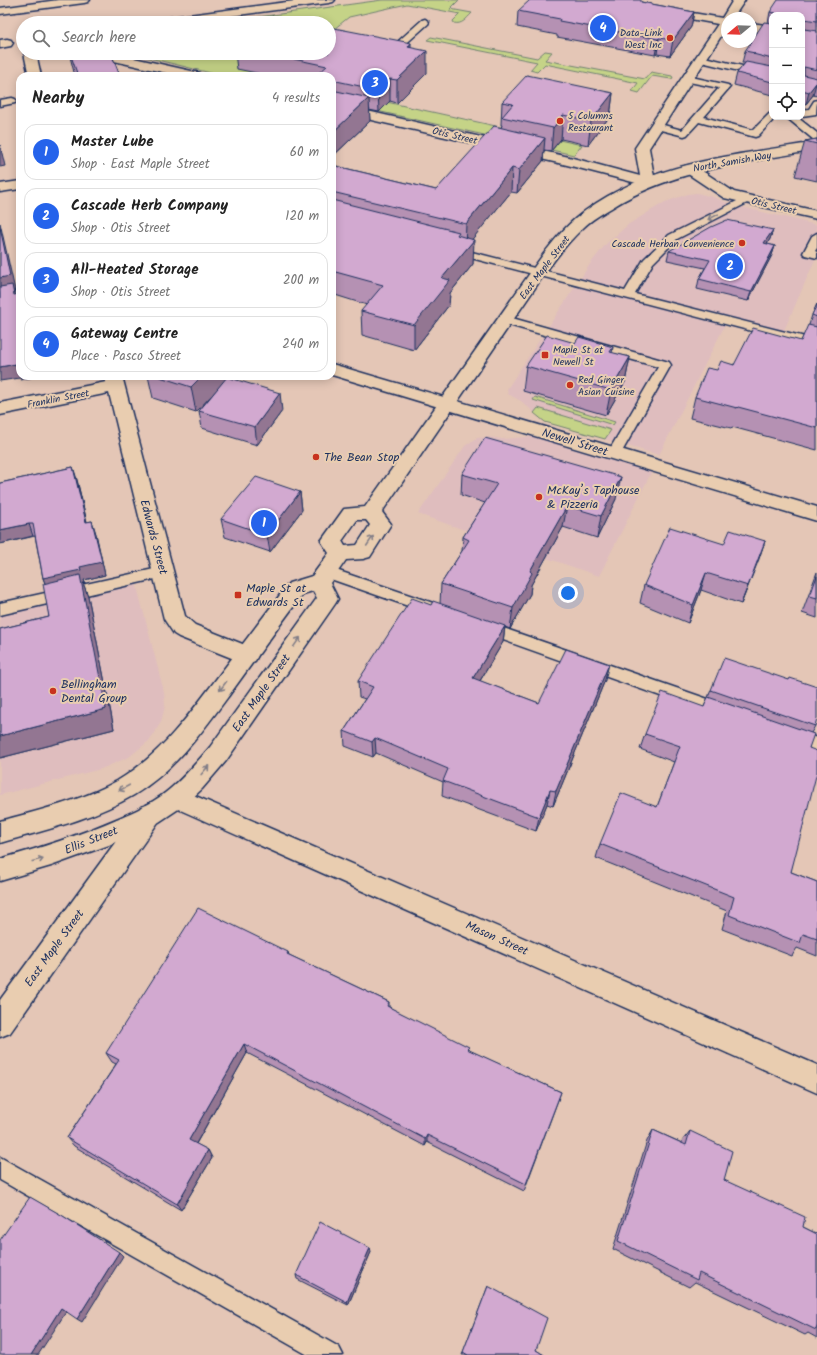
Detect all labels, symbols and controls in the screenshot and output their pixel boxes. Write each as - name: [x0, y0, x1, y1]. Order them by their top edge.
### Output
- north arrow: [721, 12, 757, 48]
- map controls: [769, 12, 805, 120]
- button: +: [769, 12, 805, 48]
- pin: 4: [590, 13, 616, 43]
- search box: [16, 16, 336, 60]
- place label: Data-Link West Inc: [620, 25, 663, 53]
- text: Search here: [62, 26, 136, 50]
- icon: search: [30, 27, 52, 49]
- marker: Data-Link West Inc: [665, 33, 675, 43]
- button: −: [769, 48, 805, 84]
- pin: 3: [362, 68, 388, 98]
- button: locate: [769, 84, 805, 120]
- text: Nearby: [32, 85, 84, 112]
- text: 4 results: [272, 88, 320, 109]
- place label: 5 Columns Restaurant: [568, 108, 613, 136]
- marker: 5 Columns Restaurant: [555, 116, 565, 126]
- street label: Otis Street: [431, 123, 479, 149]
- text: Master Lube: [71, 130, 154, 154]
- text: 1: [44, 142, 48, 163]
- text: 60 m: [290, 142, 319, 163]
- street label: North Samish Way: [692, 147, 773, 177]
- text: Shop · East Maple Street: [71, 154, 210, 175]
- street label: Otis Street: [750, 193, 798, 219]
- text: Cascade Herb Company: [71, 194, 228, 218]
- text: 2: [42, 206, 50, 227]
- text: 120 m: [285, 206, 319, 227]
- one-way arrow: [707, 213, 719, 221]
- text: Shop · Otis Street: [71, 218, 170, 239]
- street label: East Maple Street: [515, 232, 574, 303]
- place label: Cascade Herban Convenience: [612, 236, 734, 252]
- marker: Cascade Herban Convenience: [737, 238, 747, 248]
- pin: 2: [717, 251, 743, 281]
- text: All-Heated Storage: [71, 258, 199, 282]
- text: 3: [42, 270, 50, 291]
- text: 200 m: [283, 270, 319, 291]
- text: Shop · Otis Street: [71, 282, 170, 303]
- text: Gateway Centre: [71, 322, 178, 346]
- text: 4: [42, 334, 50, 355]
- text: 240 m: [282, 334, 319, 355]
- place label: Maple St at Newell St: [553, 342, 603, 370]
- text: Place · Pasco Street: [71, 346, 181, 367]
- marker: Maple St at Newell St: [540, 350, 550, 360]
- place label: Red Ginger Asian Cuisine: [578, 372, 635, 400]
- marker: Red Ginger Asian Cuisine: [565, 380, 575, 390]
- street label: Franklin Street: [26, 385, 91, 413]
- street label: Newell Street: [540, 423, 611, 462]
- place label: The Bean Stop: [324, 448, 399, 467]
- marker: The Bean Stop: [311, 452, 321, 462]
- place label: McKay’s Taphouse & Pizzeria: [547, 481, 640, 514]
- marker: McKay’s Taphouse & Pizzeria: [534, 492, 544, 502]
- street label: Edwards Street: [134, 497, 173, 577]
- pin: 1: [251, 508, 277, 538]
- one-way arrow: [366, 536, 374, 547]
- place label: Maple St at Edwards St: [246, 579, 306, 612]
- your location: [558, 583, 578, 603]
- marker: Maple St at Edwards St: [233, 590, 243, 600]
- one-way arrow: [293, 637, 301, 648]
- street label: East Maple Street: [227, 650, 296, 736]
- place label: Bellingham Dental Group: [61, 675, 127, 708]
- one-way arrow: [219, 680, 228, 691]
- marker: Bellingham Dental Group: [48, 686, 58, 696]
- one-way arrow: [200, 765, 209, 776]
- one-way arrow: [118, 785, 130, 793]
- street label: Ellis Street: [62, 821, 121, 860]
- one-way arrow: [31, 856, 44, 863]
- street label: East Maple Street: [20, 905, 89, 991]
- street label: Mason Street: [462, 916, 532, 961]

